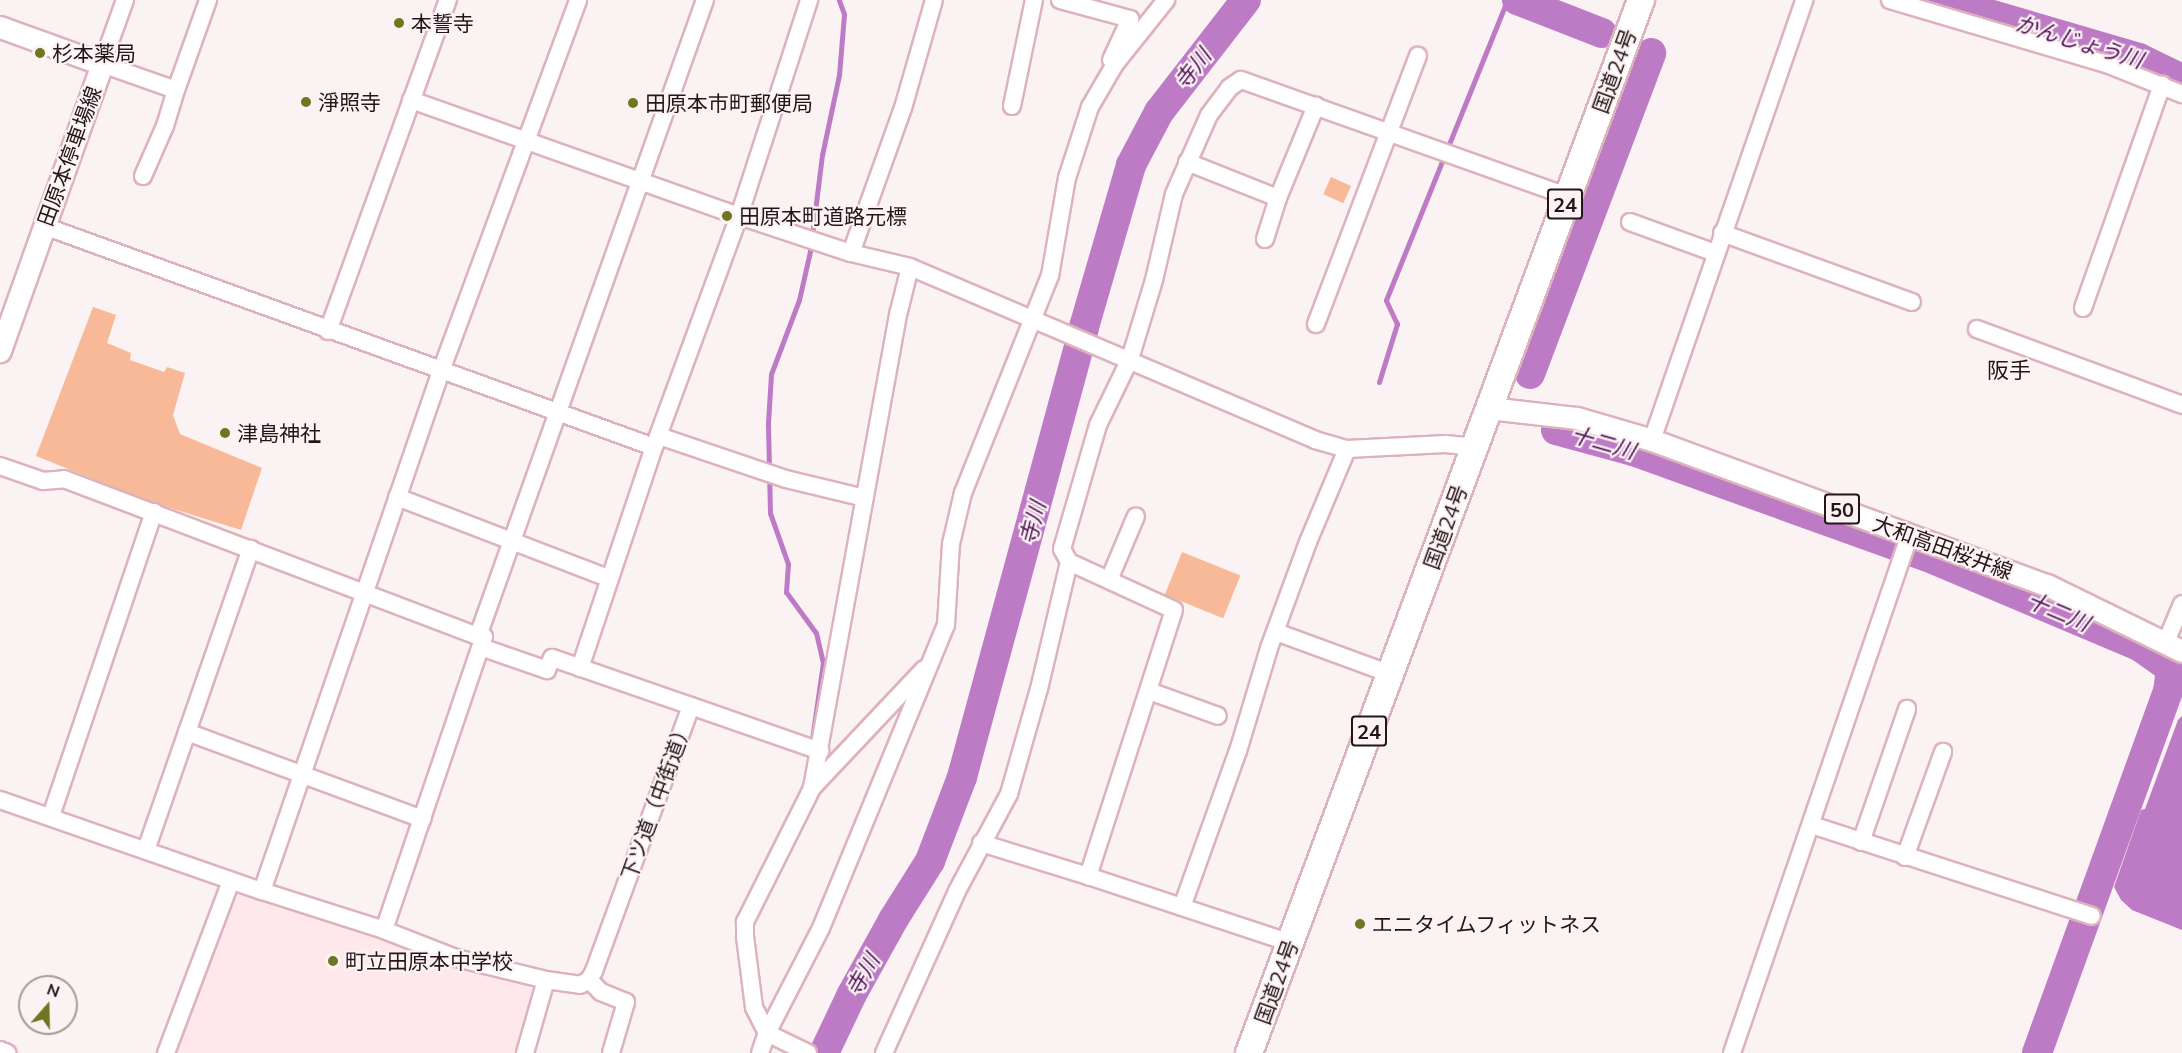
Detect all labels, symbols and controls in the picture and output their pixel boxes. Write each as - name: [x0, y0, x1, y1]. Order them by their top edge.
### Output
- place label: 本誓寺: [411, 10, 474, 36]
- water label: かんじょう川: [2012, 10, 2146, 74]
- marker: 本誓寺: [392, 16, 406, 30]
- street label: 国道24号: [1587, 25, 1641, 117]
- place label: 杉本薬局: [52, 40, 136, 66]
- water label: 寺川: [1169, 44, 1217, 94]
- marker: 杉本薬局: [33, 46, 47, 60]
- street label: 田原本停車場線: [32, 83, 106, 229]
- place label: 淨照寺: [318, 89, 381, 115]
- place label: 田原本市町郵便局: [645, 90, 813, 116]
- marker: 淨照寺: [299, 95, 313, 109]
- marker: 田原本市町郵便局: [626, 96, 640, 110]
- road number: 24: [1547, 187, 1583, 221]
- place label: 田原本町道路元標: [739, 203, 907, 229]
- marker: 田原本町道路元標: [720, 209, 734, 223]
- district label: 阪手: [1987, 358, 2031, 384]
- place label: 津島神社: [237, 420, 321, 446]
- water label: 十二川: [1568, 421, 1638, 465]
- marker: 津島神社: [218, 426, 232, 440]
- street label: 国道24号: [1418, 481, 1472, 573]
- road number: 50: [1824, 492, 1860, 526]
- water label: 寺川: [1015, 498, 1051, 548]
- street label: 大和高田桜井線: [1870, 510, 2016, 584]
- water label: 十二川: [2022, 587, 2094, 637]
- road number: 24: [1351, 714, 1387, 748]
- street label: 下ツ道（中街道）: [615, 717, 697, 883]
- place label: エニタイムフィットネス: [1372, 911, 1603, 937]
- marker: エニタイムフィットネス: [1353, 917, 1367, 931]
- street label: 国道24号: [1249, 936, 1303, 1028]
- place label: 町立田原本中学校: [345, 948, 513, 974]
- water label: 寺川: [841, 949, 885, 1001]
- marker: 町立田原本中学校: [326, 954, 340, 968]
- north arrow: [18, 975, 78, 1035]
- text: N: [44, 978, 63, 1001]

